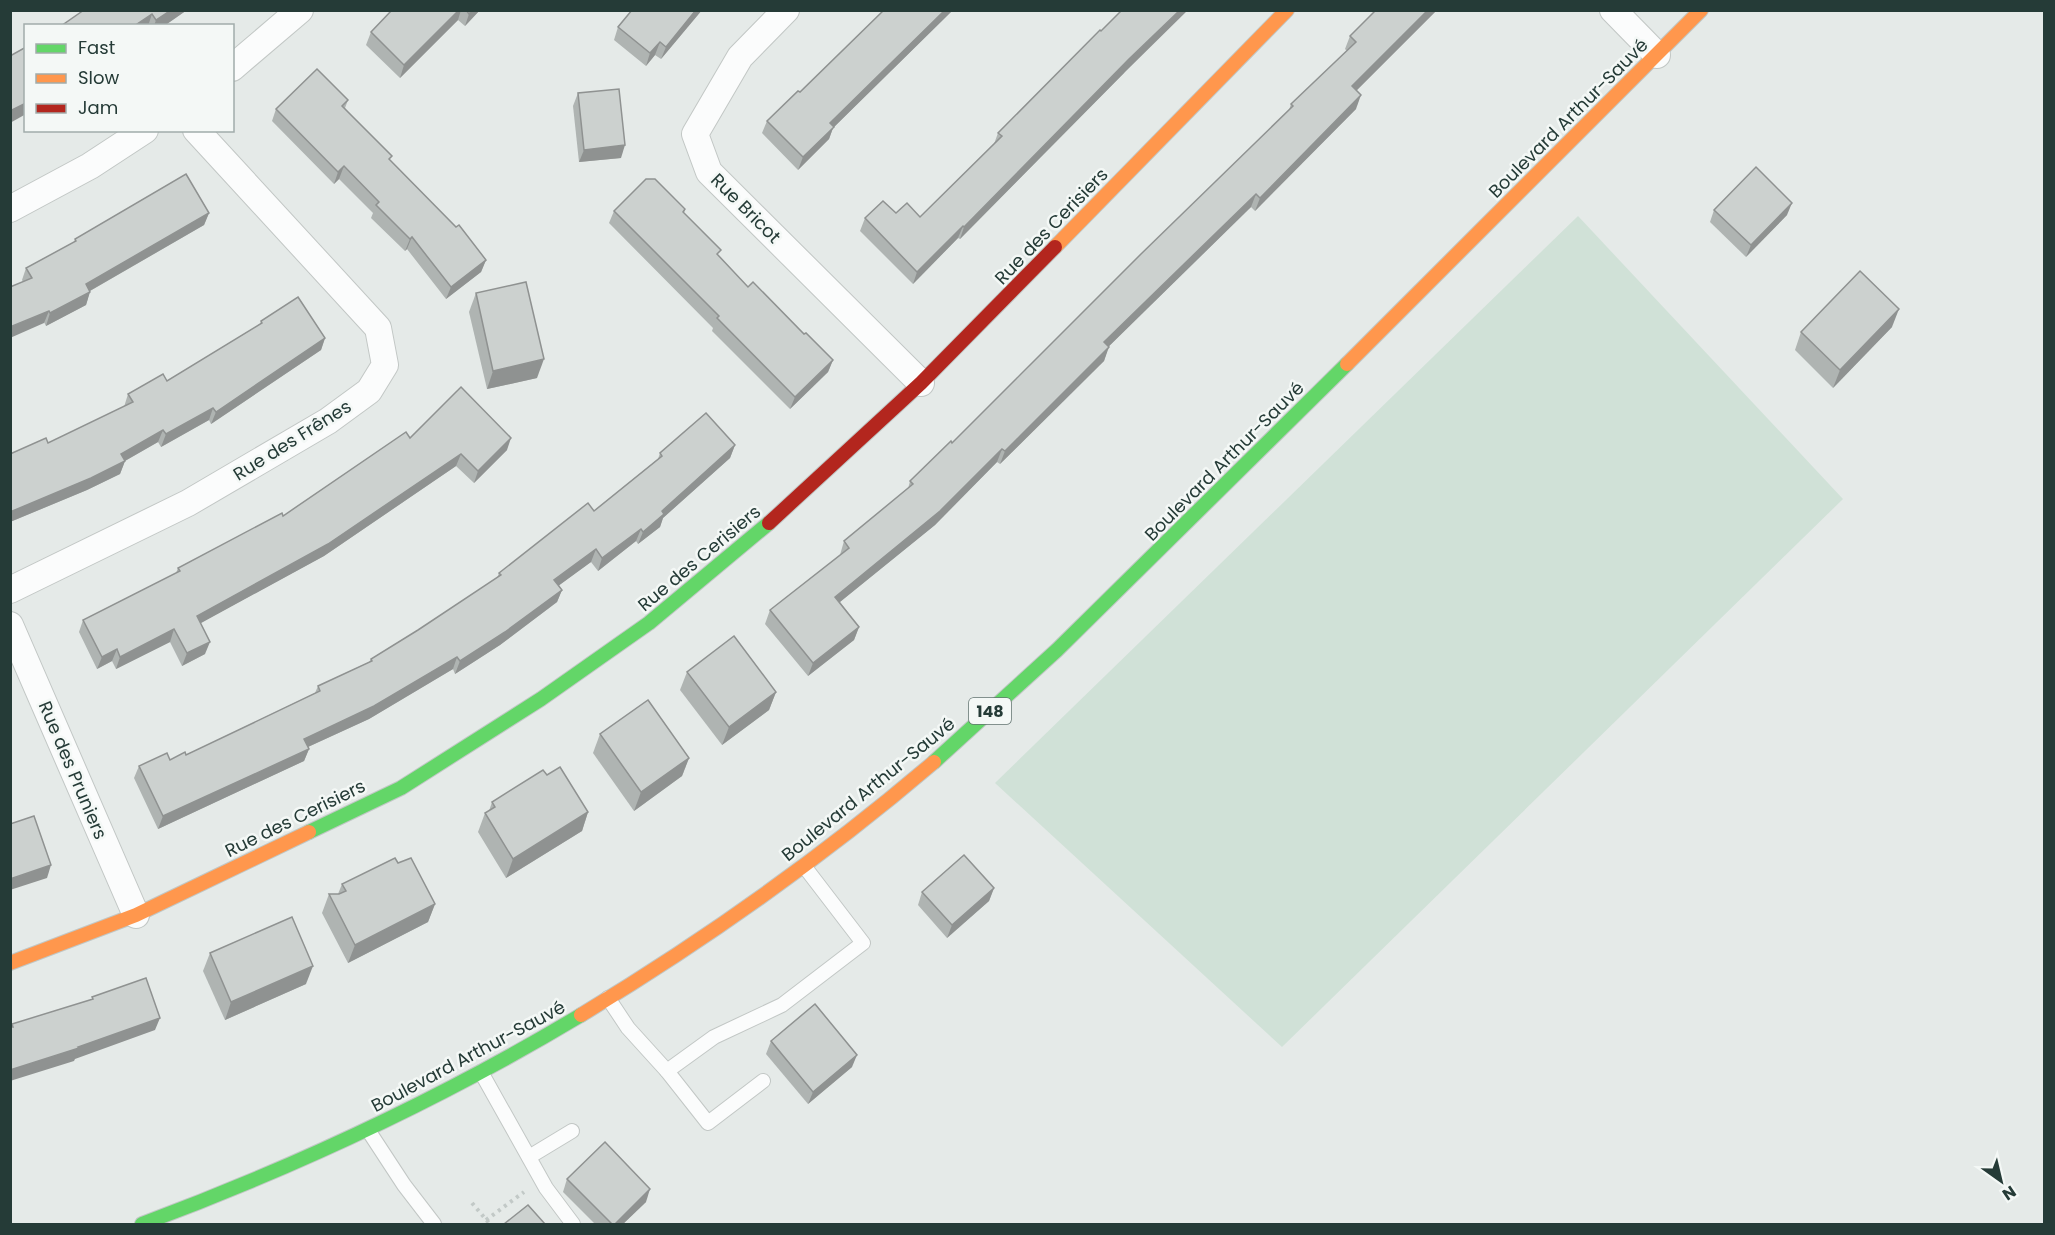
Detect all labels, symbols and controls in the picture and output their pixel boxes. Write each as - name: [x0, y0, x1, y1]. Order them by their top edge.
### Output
- legend: [24, 24, 234, 132]
- street label: Boulevard Arthur-Sauvé: [1483, 33, 1653, 203]
- text: Fast: [78, 35, 115, 60]
- text: Slow: [78, 65, 120, 90]
- text: Jam: [78, 95, 118, 120]
- street label: Rue des Cerisiers: [989, 162, 1113, 290]
- street label: Rue Bricot: [705, 167, 787, 249]
- street label: Boulevard Arthur-Sauvé: [1139, 376, 1309, 546]
- street label: Rue des Frênes: [228, 394, 356, 486]
- street label: Rue des Cerisiers: [632, 499, 766, 617]
- street label: Rue des Pruniers: [33, 697, 113, 843]
- road number: 148: [969, 698, 1011, 724]
- street label: Boulevard Arthur-Sauvé: [776, 711, 960, 867]
- street label: Rue des Cerisiers: [221, 773, 369, 863]
- street label: Boulevard Arthur-Sauvé: [367, 994, 569, 1118]
- north arrow: [1971, 1151, 2031, 1211]
- text: N: [1998, 1180, 2021, 1206]

